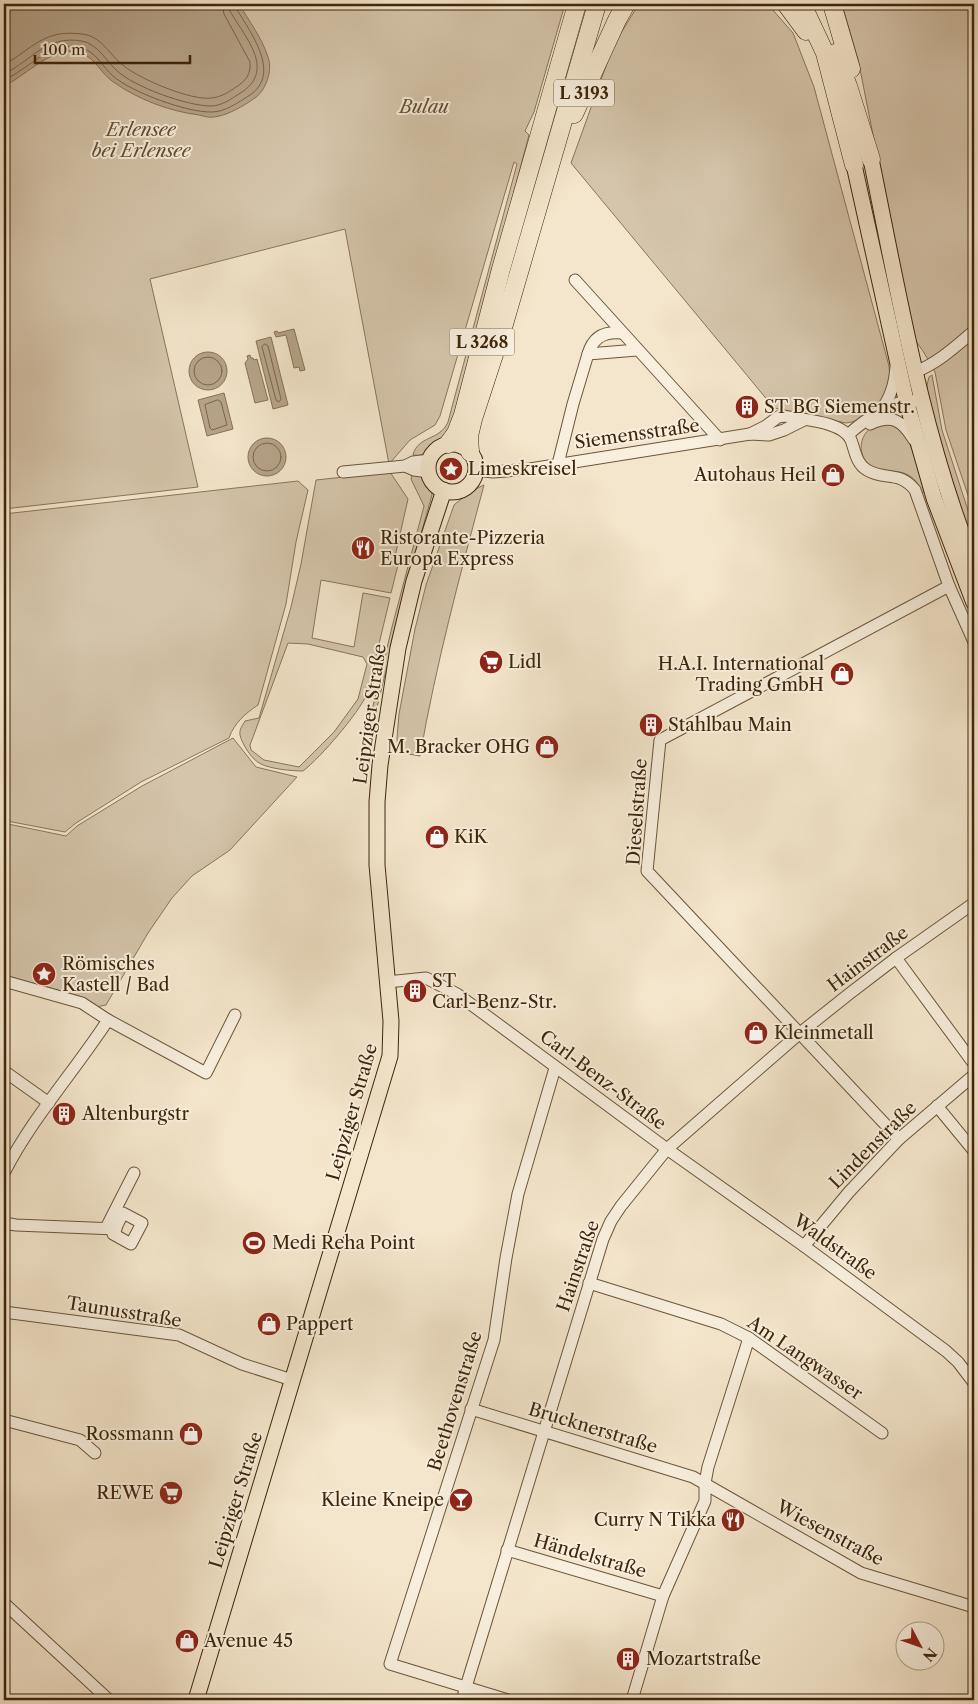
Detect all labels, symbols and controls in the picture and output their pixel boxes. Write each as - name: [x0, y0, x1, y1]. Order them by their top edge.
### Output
- scale bar: [35, 32, 190, 64]
- text: 100 m: [42, 40, 85, 59]
- road number: L 3193: [554, 80, 614, 106]
- park label: Bulau: [397, 96, 449, 118]
- park label: Erlensee bei Erlensee: [92, 119, 192, 162]
- road number: L 3268: [450, 328, 514, 356]
- building icon: ST BG Siemenstr.: [734, 394, 760, 420]
- place label: ST BG Siemenstr.: [764, 396, 915, 418]
- street label: Siemensstraße: [573, 414, 701, 454]
- place icon: Limeskreisel: [438, 456, 464, 482]
- place label: Limeskreisel: [468, 458, 577, 480]
- shop icon: Autohaus Heil: [820, 462, 846, 488]
- place label: Autohaus Heil: [693, 464, 816, 486]
- place label: Ristorante-Pizzeria Europa Express: [380, 527, 546, 570]
- restaurant icon: Ristorante-Pizzeria Europa Express: [350, 535, 376, 561]
- street label: Leipziger Straße: [349, 642, 391, 786]
- supermarket icon: Lidl: [478, 649, 504, 675]
- place label: Lidl: [508, 651, 542, 673]
- place label: H.A.I. International Trading GmbH: [658, 653, 824, 696]
- shop icon: H.A.I. International Trading GmbH: [829, 661, 855, 687]
- building icon: Stahlbau Main: [638, 712, 664, 738]
- place label: Stahlbau Main: [668, 714, 792, 736]
- shop icon: M. Bracker OHG: [534, 734, 560, 760]
- place label: M. Bracker OHG: [387, 736, 530, 758]
- street label: Dieselstraße: [622, 758, 652, 866]
- shop icon: KiK: [424, 824, 450, 850]
- place label: KiK: [454, 826, 488, 848]
- street label: Hainstraße: [823, 922, 913, 996]
- place label: Römisches Kastell / Bad: [62, 953, 170, 996]
- place icon: Römisches Kastell / Bad: [31, 961, 57, 987]
- place label: ST Carl-Benz-Str.: [432, 970, 557, 1013]
- building icon: ST Carl-Benz-Str.: [402, 978, 428, 1004]
- shop icon: Kleinmetall: [743, 1020, 769, 1046]
- place label: Kleinmetall: [774, 1022, 874, 1044]
- street label: Carl-Benz-Straße: [535, 1025, 671, 1135]
- street label: Leipziger Straße: [322, 1041, 382, 1183]
- street label: Lindenstraße: [825, 1097, 921, 1193]
- building icon: Altenburgstr: [51, 1101, 77, 1127]
- place label: Altenburgstr: [81, 1103, 189, 1125]
- street label: Waldstraße: [788, 1209, 881, 1285]
- street label: Hainstraße: [552, 1217, 604, 1315]
- sports icon: Medi Reha Point: [241, 1230, 267, 1256]
- place label: Medi Reha Point: [272, 1232, 416, 1254]
- street label: Taunusstraße: [65, 1292, 183, 1332]
- shop icon: Pappert: [256, 1311, 282, 1337]
- street label: Am Langwasser: [742, 1311, 867, 1405]
- place label: Pappert: [286, 1313, 354, 1335]
- street label: Beethovenstraße: [423, 1328, 487, 1474]
- street label: Brucknerstraße: [526, 1398, 660, 1458]
- shop icon: Rossmann: [178, 1421, 204, 1447]
- place label: Rossmann: [85, 1423, 174, 1445]
- street label: Leipziger Straße: [205, 1429, 267, 1571]
- supermarket icon: REWE: [158, 1480, 184, 1506]
- place label: REWE: [96, 1482, 154, 1504]
- bar icon: Kleine Kneipe: [448, 1487, 474, 1513]
- place label: Kleine Kneipe: [321, 1489, 444, 1511]
- street label: Wiesenstraße: [772, 1495, 887, 1570]
- restaurant icon: Curry N Tikka: [720, 1507, 746, 1533]
- place label: Curry N Tikka: [594, 1509, 716, 1531]
- street label: Händelstraße: [531, 1529, 649, 1583]
- north arrow: [896, 1622, 946, 1672]
- shop icon: Avenue 45: [174, 1628, 200, 1654]
- place label: Avenue 45: [203, 1630, 293, 1652]
- text: N: [919, 1644, 941, 1665]
- building icon: Mozartstraße: [615, 1646, 641, 1672]
- place label: Mozartstraße: [646, 1648, 761, 1670]

